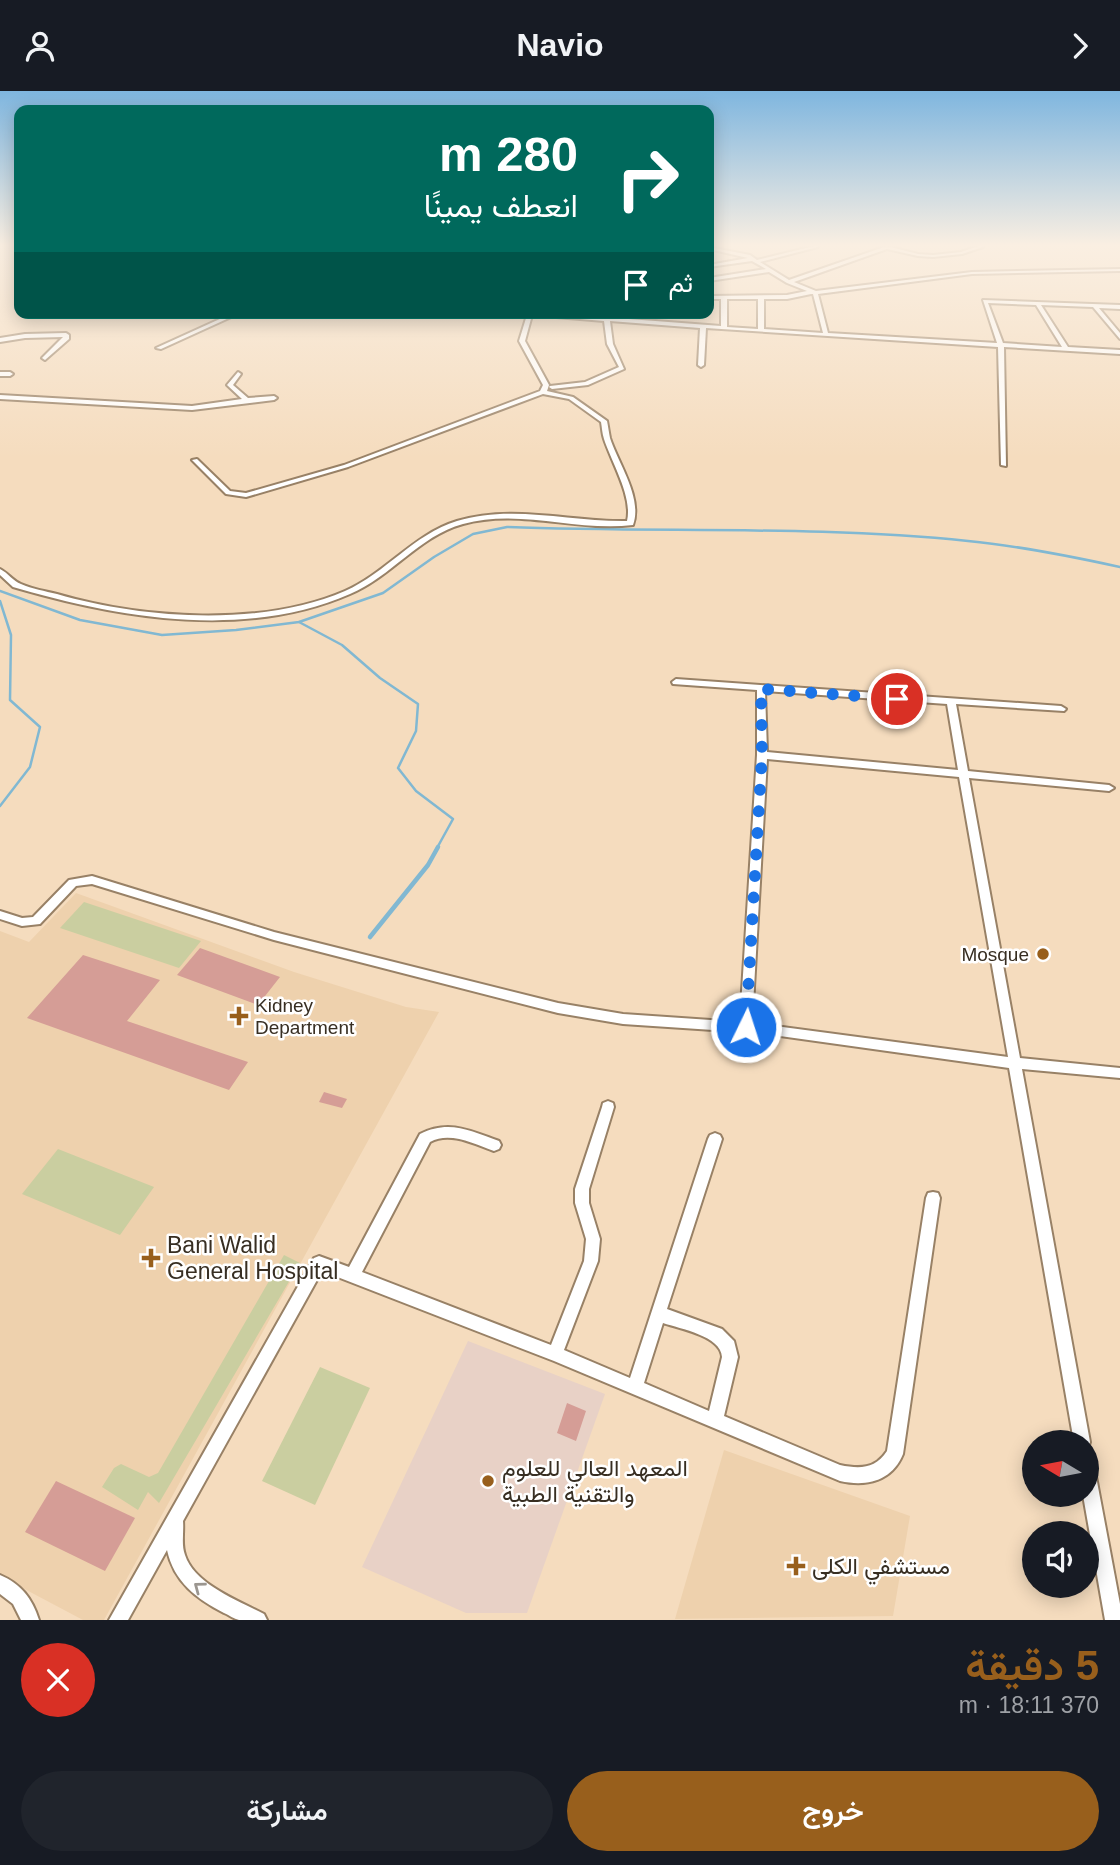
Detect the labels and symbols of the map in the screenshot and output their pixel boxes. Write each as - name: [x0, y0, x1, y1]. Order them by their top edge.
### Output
- pin: [867, 669, 927, 729]
- place label: Mosque: [961, 944, 1029, 965]
- marker: Mosque: [1035, 946, 1051, 962]
- position arrow: [709, 990, 783, 1064]
- place label: Kidney Department: [255, 995, 355, 1038]
- marker: Kidney Department: [229, 1006, 249, 1026]
- place label: Bani Walid General Hospital: [167, 1232, 338, 1284]
- marker: Bani Walid General Hospital: [141, 1248, 161, 1268]
- north arrow: [1022, 1430, 1099, 1507]
- place label: المعهد العالي للعلوم والتقنية الطبية: [502, 1455, 688, 1508]
- marker: المعهد العالي للعلوم والتقنية الطبية: [480, 1473, 496, 1489]
- place label: مستشفي الكلى: [812, 1553, 950, 1585]
- marker: مستشفي الكلى: [786, 1556, 806, 1576]
- one-way arrow: [194, 1583, 206, 1595]

